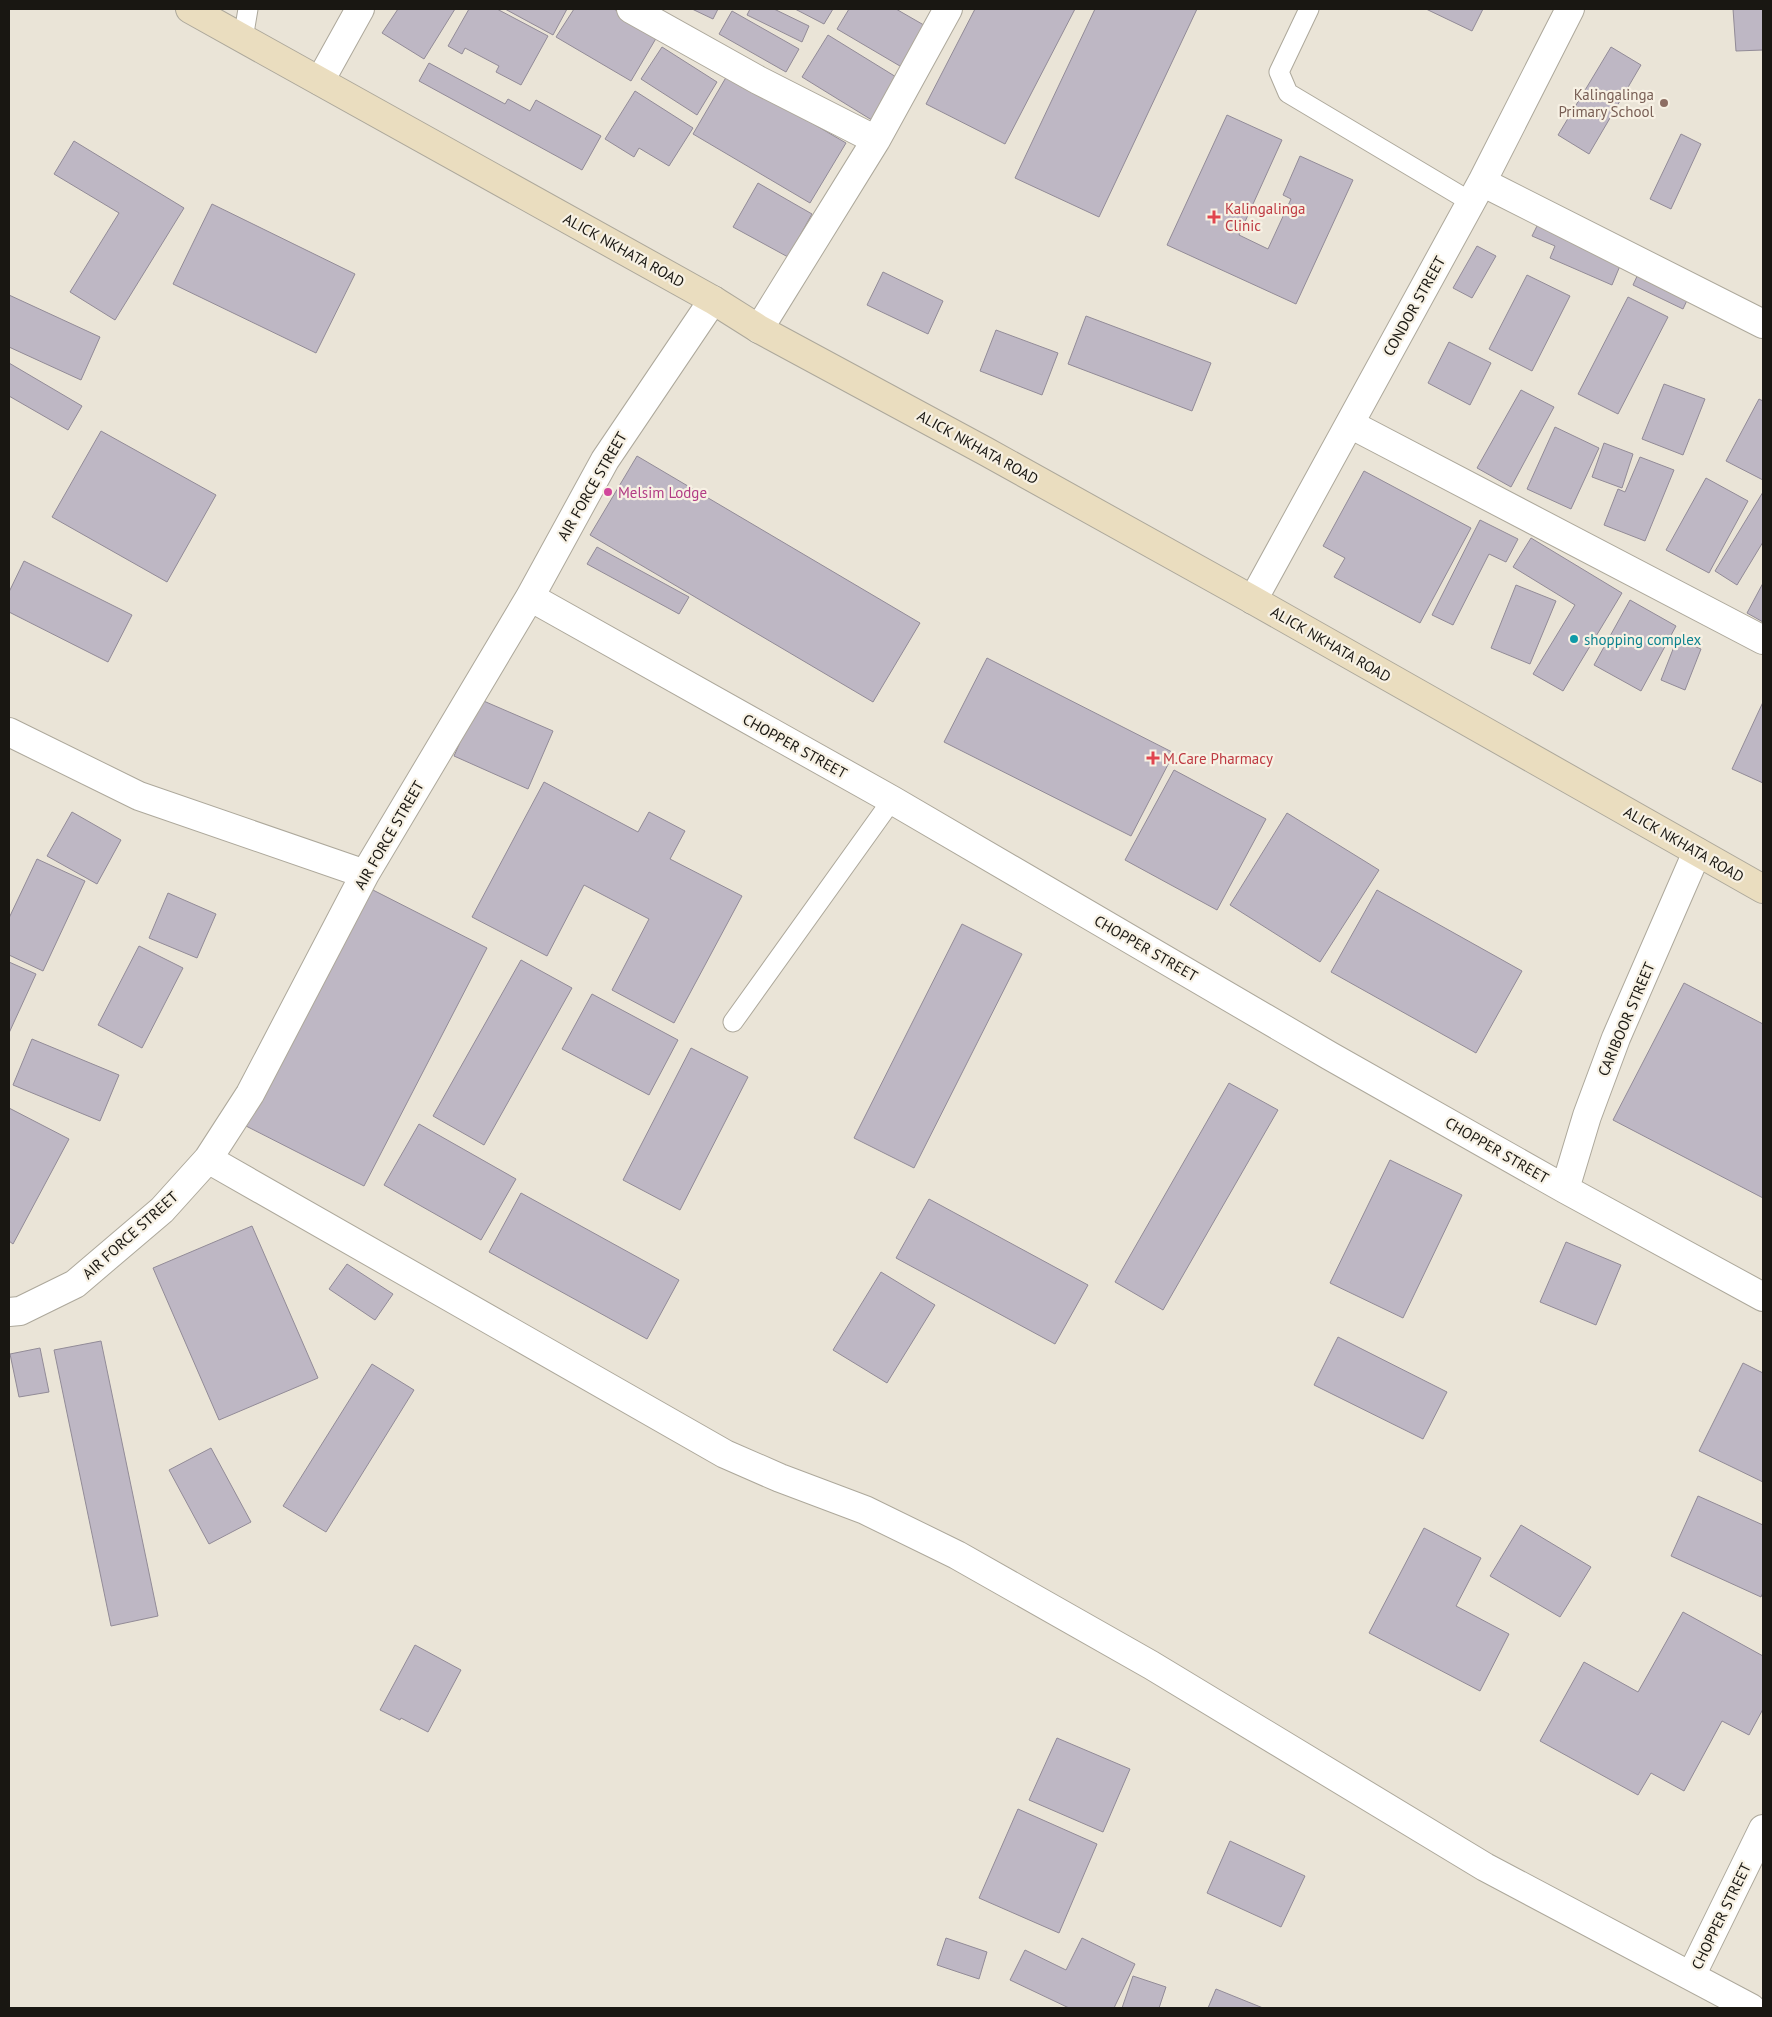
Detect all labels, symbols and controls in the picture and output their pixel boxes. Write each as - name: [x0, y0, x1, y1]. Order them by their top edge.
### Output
- place label: Kalingalinga Primary School: [1558, 85, 1655, 121]
- marker: Kalingalinga Primary School: [1658, 97, 1670, 109]
- place label: Kalingalinga Clinic: [1225, 199, 1305, 235]
- street label: ALICK NKHATA ROAD: [560, 209, 688, 291]
- marker: Kalingalinga Clinic: [1207, 210, 1221, 224]
- street label: CONDOR STREET: [1379, 252, 1450, 359]
- street label: ALICK NKHATA ROAD: [914, 406, 1042, 488]
- street label: AIR FORCE STREET: [553, 428, 631, 544]
- place label: Melsim Lodge: [618, 483, 707, 502]
- marker: Melsim Lodge: [602, 486, 614, 498]
- street label: ALICK NKHATA ROAD: [1268, 602, 1394, 686]
- place label: shopping complex: [1584, 630, 1701, 649]
- marker: shopping complex: [1568, 633, 1580, 645]
- street label: CHOPPER STREET: [740, 710, 851, 783]
- place label: M.Care Pharmacy: [1163, 749, 1273, 768]
- marker: M.Care Pharmacy: [1147, 752, 1159, 764]
- street label: AIR FORCE STREET: [350, 777, 428, 893]
- street label: ALICK NKHATA ROAD: [1621, 802, 1747, 886]
- street label: CHOPPER STREET: [1091, 911, 1202, 986]
- street label: CARIBOOR STREET: [1593, 958, 1659, 1079]
- street label: CHOPPER STREET: [1442, 1113, 1553, 1188]
- street label: AIR FORCE STREET: [78, 1186, 182, 1283]
- street label: CHOPPER STREET: [1687, 1859, 1755, 1972]

